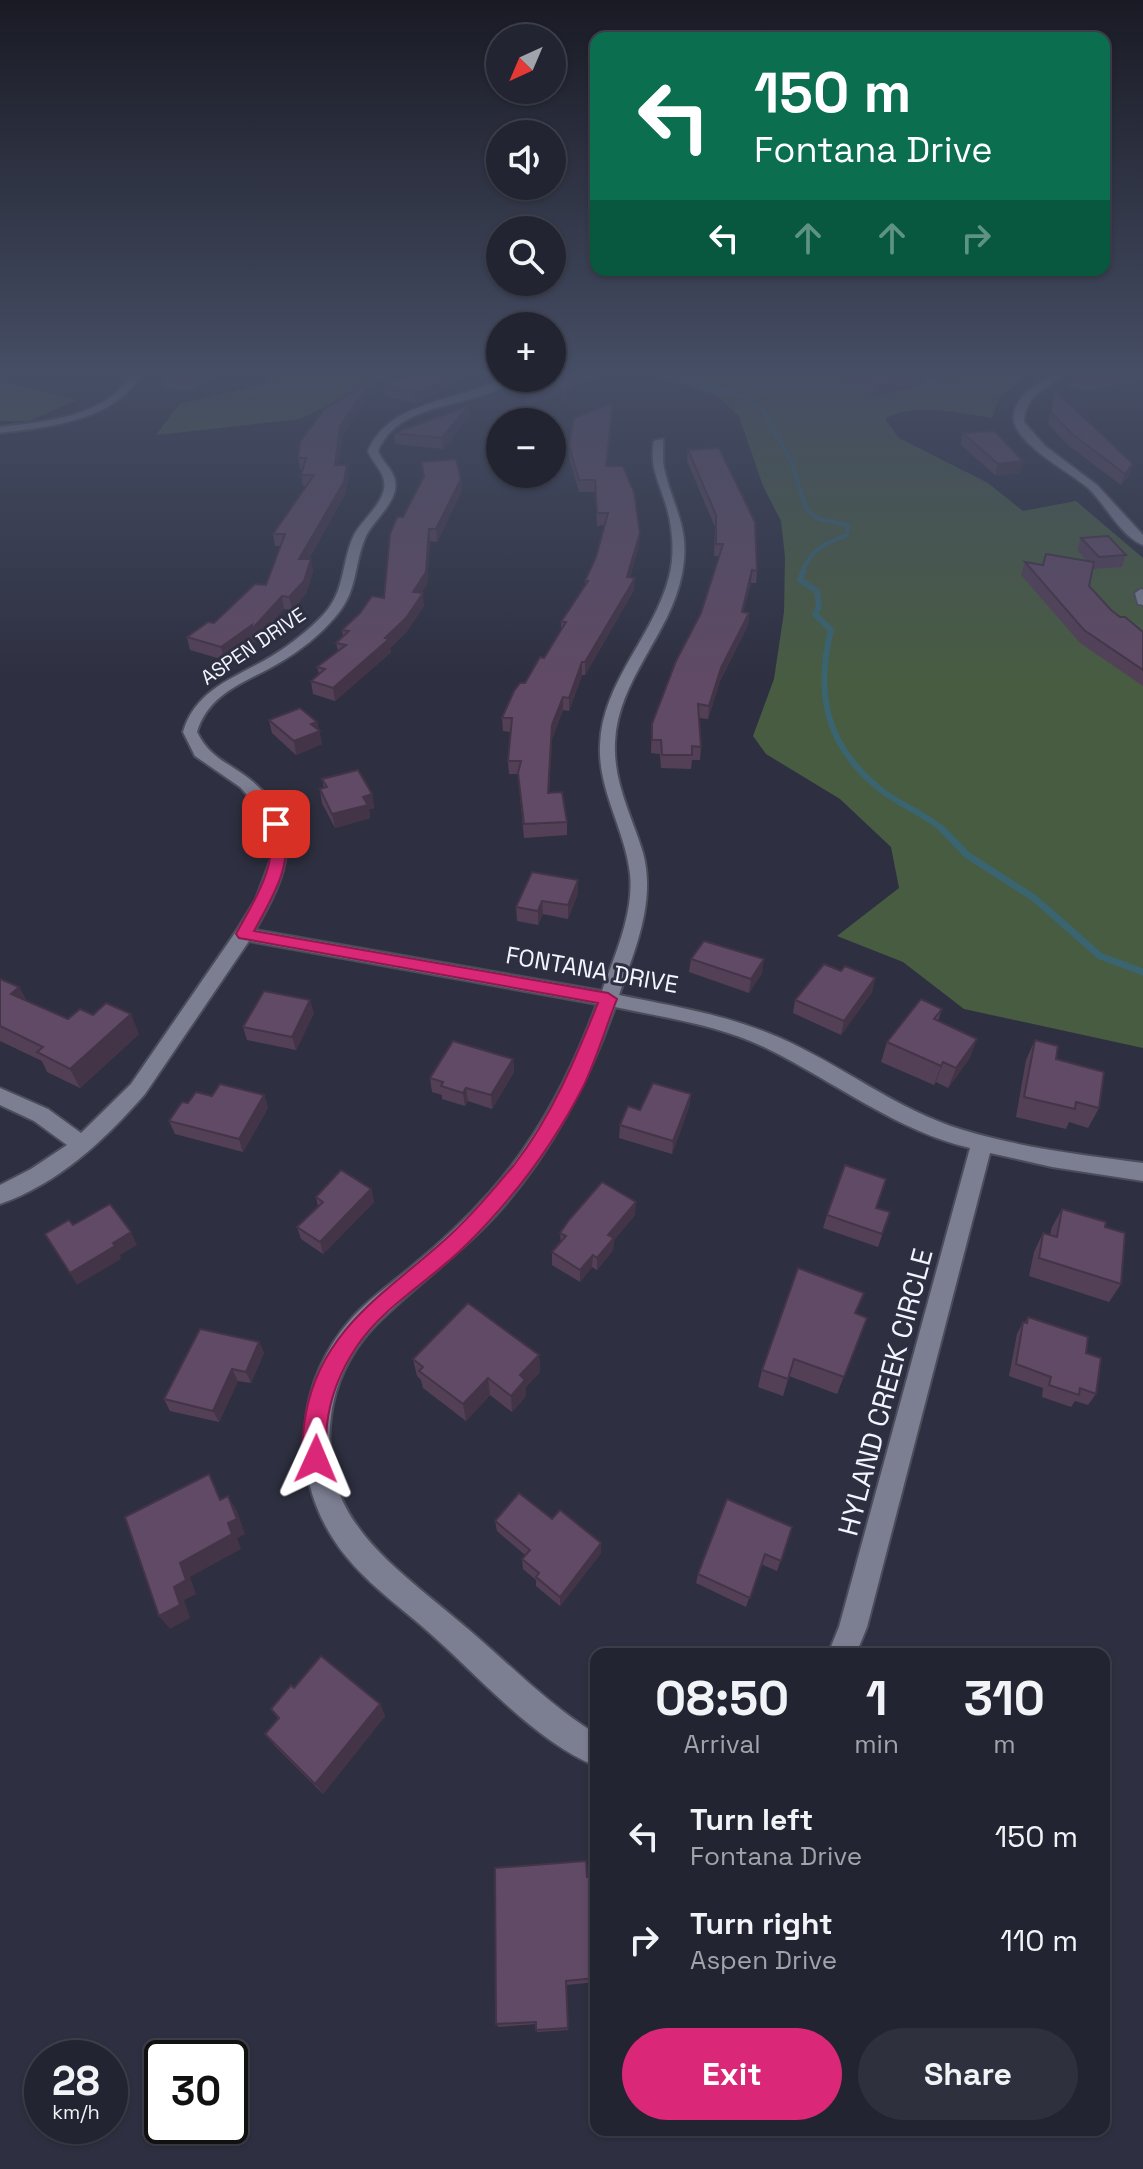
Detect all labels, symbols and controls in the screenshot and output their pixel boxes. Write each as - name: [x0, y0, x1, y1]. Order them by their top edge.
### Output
- north arrow: [486, 24, 566, 104]
- map controls: [486, 24, 566, 488]
- text: 150 m: [754, 57, 911, 128]
- icon: left: [622, 64, 726, 168]
- button: sound: [486, 120, 566, 200]
- text: Fontana Drive: [754, 127, 992, 173]
- button: search: [486, 216, 566, 296]
- icon: left: [702, 216, 746, 260]
- icon: ahead: [786, 216, 830, 260]
- icon: ahead: [870, 216, 914, 260]
- icon: right: [954, 216, 998, 260]
- button: +: [486, 312, 566, 392]
- button: −: [486, 408, 566, 488]
- street label: ASPEN DRIVE: [196, 601, 310, 691]
- pin: [242, 790, 310, 858]
- icon: arrive: [254, 802, 298, 846]
- street label: FONTANA DRIVE: [504, 939, 681, 1000]
- street label: HYLAND CREEK CIRCLE: [829, 1245, 941, 1539]
- position arrow: [274, 1417, 358, 1501]
- text: 08:50: [655, 1668, 789, 1729]
- text: 1: [866, 1668, 887, 1729]
- text: 310: [964, 1668, 1045, 1729]
- text: Arrival: [683, 1727, 761, 1761]
- text: min: [854, 1727, 899, 1761]
- text: m: [993, 1727, 1016, 1761]
- text: Turn left: [690, 1800, 813, 1839]
- icon: left: [622, 1814, 666, 1858]
- text: 150 m: [995, 1817, 1078, 1856]
- text: Fontana Drive: [690, 1839, 862, 1873]
- text: Turn right: [690, 1904, 833, 1943]
- icon: right: [622, 1918, 666, 1962]
- text: 110 m: [1000, 1921, 1078, 1960]
- text: Aspen Drive: [690, 1943, 837, 1977]
- button: Exit: [622, 2028, 842, 2120]
- button: Share: [858, 2028, 1078, 2120]
- speed limit sign: 30: [144, 2040, 248, 2144]
- text: 28: [52, 2056, 100, 2107]
- text: km/h: [52, 2099, 100, 2125]

